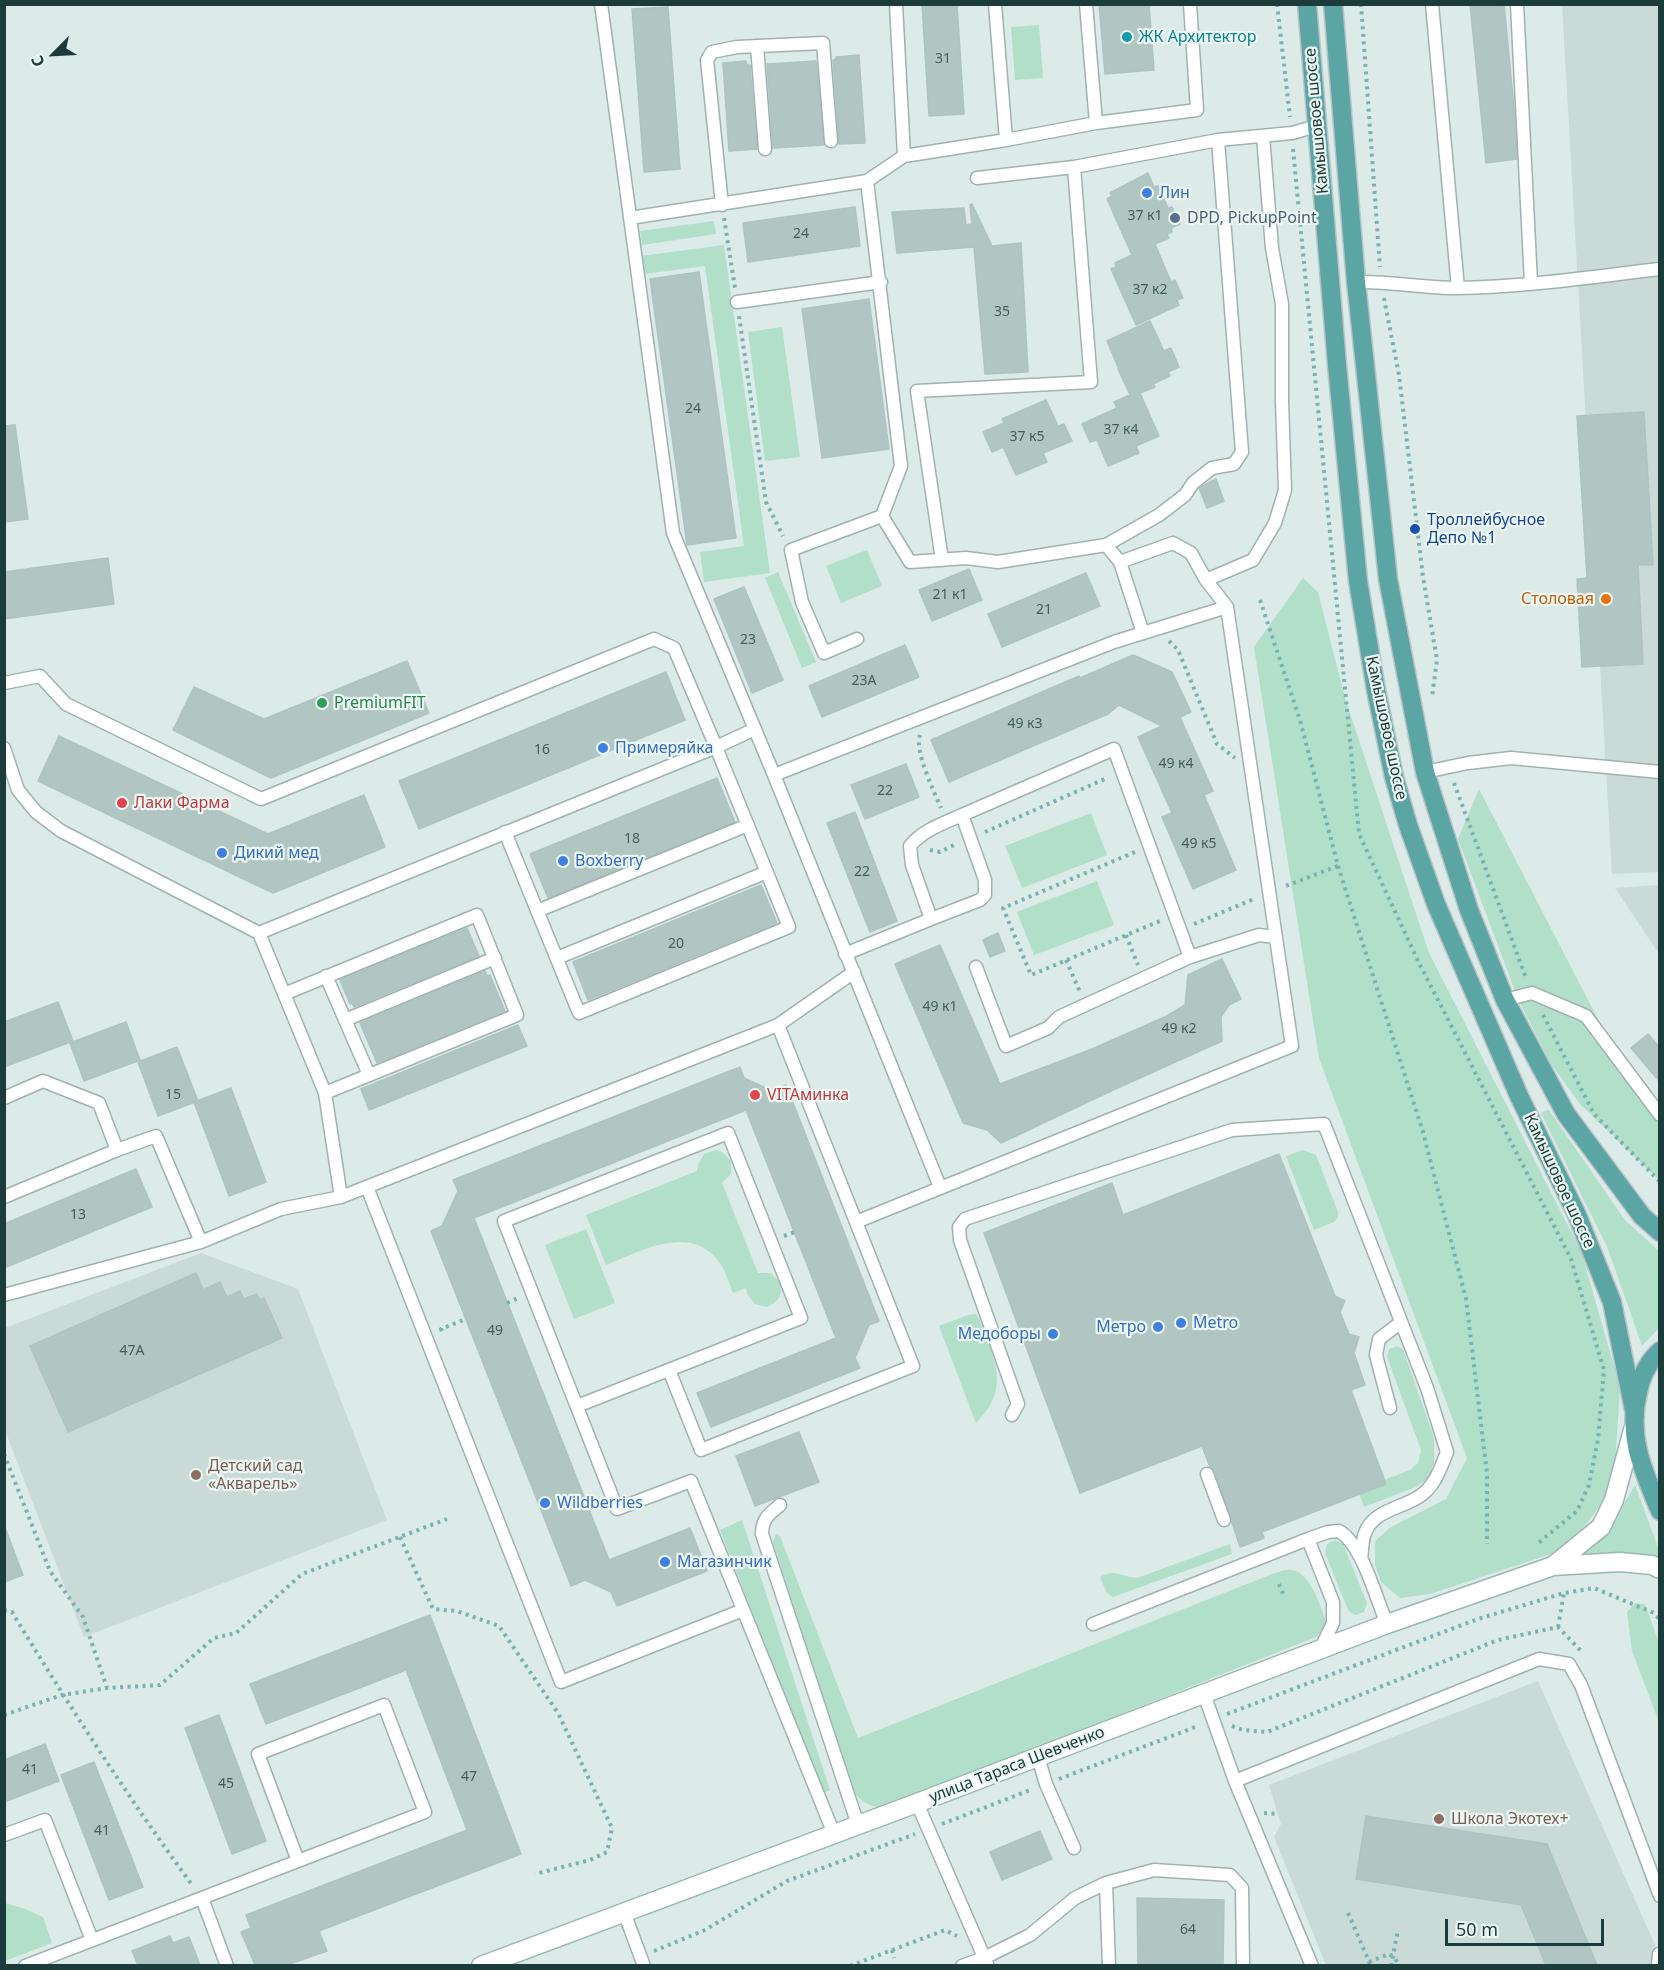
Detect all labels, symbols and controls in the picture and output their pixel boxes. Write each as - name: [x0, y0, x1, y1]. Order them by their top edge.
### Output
- north arrow: [24, 24, 84, 84]
- place label: ЖК Архитектор: [1139, 27, 1256, 47]
- marker: ЖК Архитектор: [1120, 30, 1134, 44]
- street label: Камышовое шоссе: [1301, 47, 1333, 195]
- house number: 31: [935, 51, 951, 67]
- text: С: [25, 52, 50, 71]
- place label: Лин: [1159, 183, 1190, 203]
- marker: Лин: [1140, 186, 1154, 200]
- house number: 37 к1: [1127, 208, 1163, 224]
- place label: DPD, PickupPoint: [1187, 208, 1317, 228]
- marker: DPD, PickupPoint: [1168, 211, 1182, 225]
- house number: 24: [793, 226, 809, 242]
- house number: 37 к2: [1132, 282, 1168, 298]
- house number: 35: [994, 304, 1010, 320]
- house number: 24: [685, 401, 701, 417]
- house number: 37 к4: [1103, 422, 1139, 438]
- house number: 37 к5: [1009, 429, 1045, 445]
- place label: Троллейбусное Депо №1: [1427, 510, 1545, 548]
- marker: Троллейбусное Депо №1: [1408, 522, 1422, 536]
- house number: 21 к1: [932, 587, 968, 603]
- place label: Столовая: [1521, 589, 1594, 609]
- marker: Столовая: [1599, 592, 1613, 606]
- house number: 21: [1036, 602, 1052, 618]
- house number: 23: [740, 632, 756, 648]
- street label: Камышовое шоссе: [1361, 654, 1411, 802]
- house number: 23А: [852, 673, 876, 689]
- place label: PremiumFIT: [334, 693, 426, 713]
- marker: PremiumFIT: [315, 696, 329, 710]
- house number: 49 к3: [1007, 716, 1043, 732]
- place label: Примеряйка: [615, 738, 713, 758]
- marker: Примеряйка: [596, 741, 610, 755]
- house number: 16: [534, 742, 550, 758]
- house number: 49 к4: [1158, 756, 1194, 772]
- house number: 22: [877, 783, 893, 799]
- place label: Лаки Фарма: [134, 793, 230, 813]
- marker: Лаки Фарма: [115, 796, 129, 810]
- house number: 18: [624, 831, 640, 847]
- house number: 49 к5: [1181, 836, 1217, 852]
- place label: Дикий мед: [234, 843, 319, 863]
- marker: Дикий мед: [215, 846, 229, 860]
- place label: Boxberry: [575, 851, 643, 871]
- marker: Boxberry: [556, 854, 570, 868]
- house number: 22: [854, 864, 870, 880]
- house number: 20: [668, 936, 684, 952]
- house number: 49 к1: [922, 999, 958, 1015]
- house number: 49 к2: [1161, 1021, 1197, 1037]
- place label: VITAминка: [767, 1085, 849, 1105]
- house number: 15: [165, 1087, 181, 1103]
- marker: VITAминка: [748, 1088, 762, 1102]
- street label: Камышовое шоссе: [1519, 1111, 1599, 1251]
- house number: 13: [70, 1207, 86, 1223]
- place label: Metro: [1193, 1313, 1238, 1333]
- marker: Metro: [1174, 1316, 1188, 1330]
- place label: Метро: [1096, 1317, 1146, 1337]
- marker: Метро: [1151, 1320, 1165, 1334]
- house number: 49: [487, 1323, 503, 1339]
- place label: Медоборы: [958, 1324, 1041, 1344]
- marker: Медоборы: [1046, 1327, 1060, 1341]
- house number: 47А: [120, 1343, 144, 1359]
- place label: Детский сад «Акварель»: [208, 1456, 303, 1494]
- marker: Детский сад «Акварель»: [189, 1468, 203, 1482]
- place label: Wildberries: [557, 1493, 643, 1513]
- marker: Wildberries: [538, 1496, 552, 1510]
- place label: Магазинчик: [677, 1552, 772, 1572]
- marker: Магазинчик: [658, 1555, 672, 1569]
- street label: улица Тараса Шевченко: [927, 1723, 1107, 1807]
- house number: 41: [22, 1762, 38, 1778]
- house number: 47: [461, 1769, 477, 1785]
- house number: 45: [218, 1776, 234, 1792]
- place label: Школа Экотех+: [1451, 1809, 1569, 1829]
- marker: Школа Экотех+: [1432, 1812, 1446, 1826]
- house number: 41: [94, 1823, 110, 1839]
- scale bar: [1448, 1907, 1607, 1945]
- text: 50 m: [1456, 1917, 1498, 1941]
- house number: 64: [1180, 1922, 1196, 1938]

